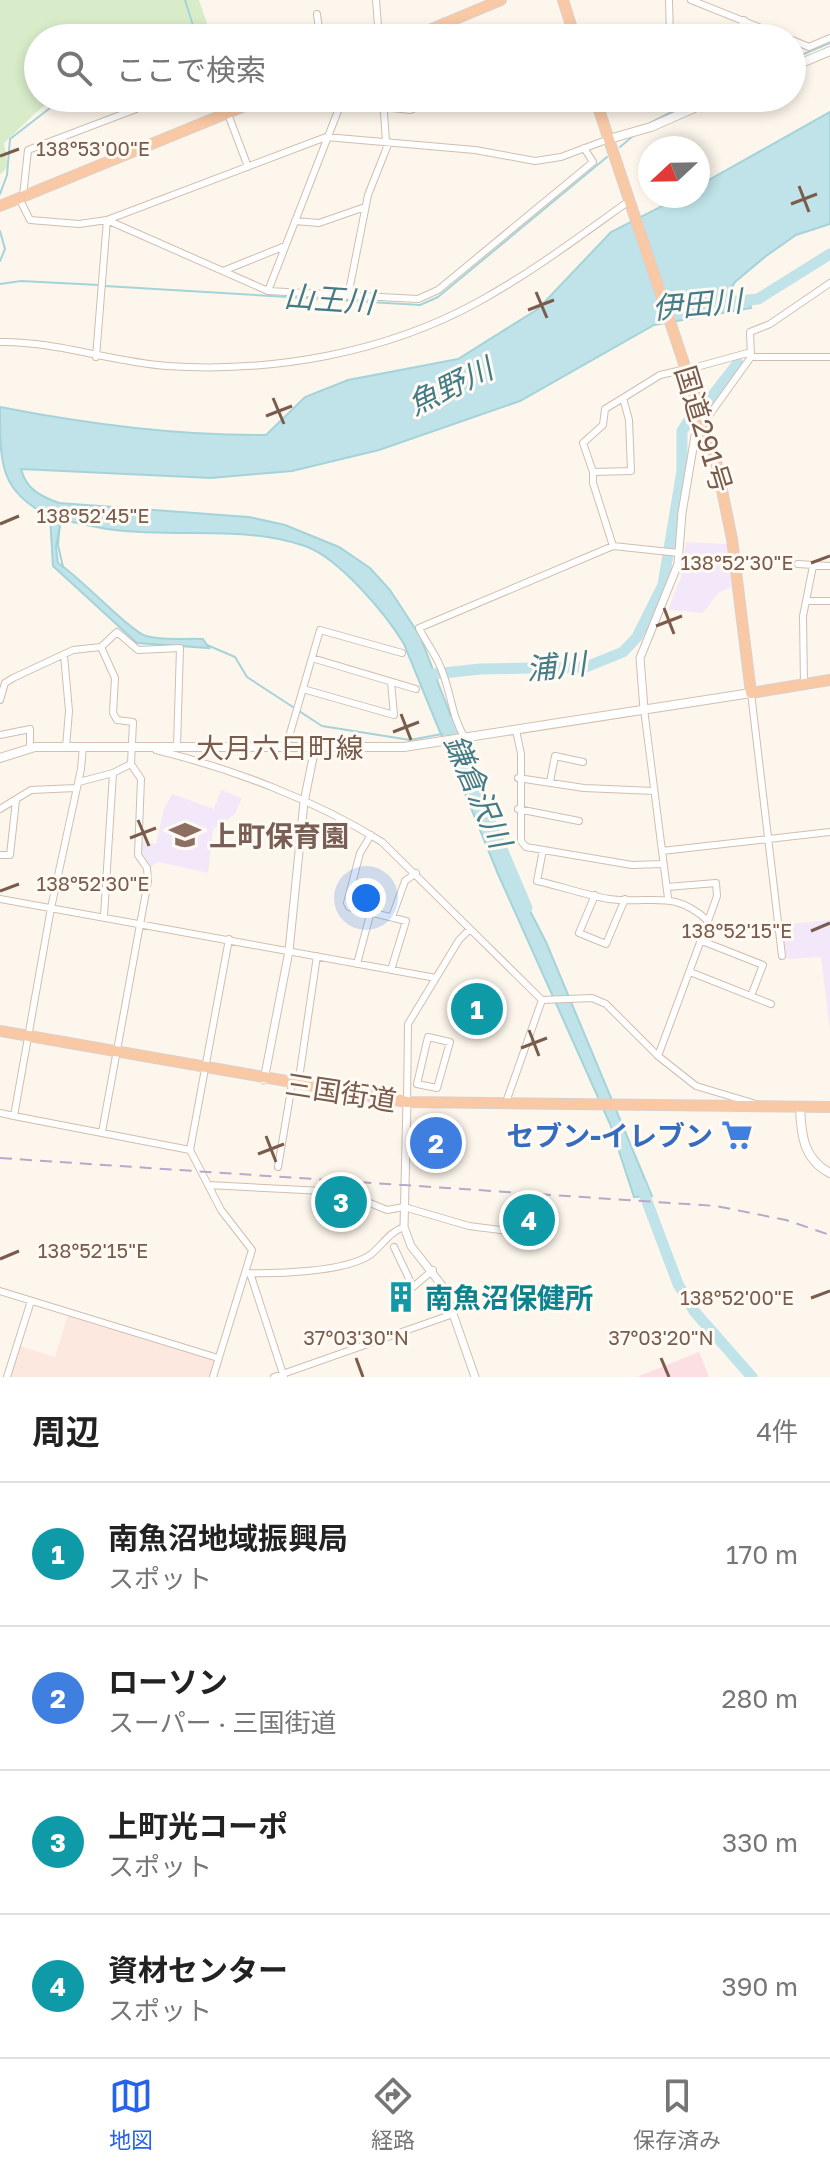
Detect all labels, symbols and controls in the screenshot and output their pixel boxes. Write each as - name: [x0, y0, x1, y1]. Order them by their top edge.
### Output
- search box: [24, 24, 806, 112]
- icon: search: [52, 46, 96, 90]
- text: ここで検索: [116, 52, 266, 88]
- text: 138°53'00"E: [36, 136, 150, 160]
- north arrow: [638, 136, 710, 208]
- water label: 山王川: [283, 278, 378, 320]
- water label: 伊田川: [651, 282, 746, 326]
- water label: 魚野川: [402, 349, 501, 422]
- street label: 国道291号: [669, 362, 739, 496]
- text: 138°52'45"E: [37, 503, 149, 527]
- text: 138°52'30"E: [680, 550, 794, 574]
- water label: 浦川: [524, 645, 591, 687]
- water label: 鎌倉沢川: [437, 729, 520, 856]
- street label: 大月六日町線: [196, 731, 364, 764]
- school or university icon: 上町保育園: [168, 818, 202, 852]
- place label: 上町保育園: [209, 819, 349, 852]
- text: 138°52'30"E: [36, 871, 150, 895]
- your location: [346, 878, 386, 918]
- text: 138°52'15"E: [682, 918, 792, 942]
- pin: 1: [451, 979, 503, 1039]
- street label: 三国街道: [283, 1067, 399, 1117]
- pin: 2: [410, 1113, 462, 1173]
- supermarket icon: セブン-イレブン: [720, 1118, 754, 1152]
- place label: セブン-イレブン: [506, 1119, 713, 1152]
- pin: 3: [315, 1172, 367, 1232]
- pin: 4: [503, 1190, 555, 1250]
- text: 138°52'15"E: [38, 1238, 148, 1262]
- building icon: 南魚沼保健所: [384, 1280, 418, 1314]
- place label: 南魚沼保健所: [425, 1281, 593, 1314]
- text: 138°52'00"E: [680, 1285, 794, 1309]
- text: 37°03'30"N: [303, 1325, 409, 1349]
- text: 37°03'20"N: [608, 1325, 714, 1349]
- text: 周辺: [32, 1411, 100, 1451]
- text: 4件: [756, 1416, 798, 1447]
- text: 南魚沼地域振興局: [108, 1520, 348, 1556]
- text: 1: [51, 1539, 65, 1570]
- text: 170 m: [726, 1539, 798, 1570]
- text: スポット: [108, 1563, 212, 1594]
- text: ローソン: [108, 1664, 228, 1700]
- text: 2: [50, 1683, 66, 1714]
- text: 280 m: [721, 1683, 798, 1714]
- text: スーパー · 三国街道: [108, 1707, 337, 1738]
- text: 上町光コーポ: [108, 1808, 288, 1844]
- text: 3: [50, 1827, 66, 1858]
- text: 330 m: [722, 1827, 798, 1858]
- text: スポット: [108, 1851, 212, 1882]
- text: 資材センター: [108, 1952, 288, 1988]
- text: 4: [50, 1971, 66, 2002]
- text: 390 m: [721, 1971, 798, 2002]
- text: スポット: [108, 1995, 212, 2026]
- tab: 地図: [109, 2074, 153, 2154]
- tab: 経路: [371, 2074, 415, 2154]
- tab: 保存済み: [633, 2074, 721, 2154]

